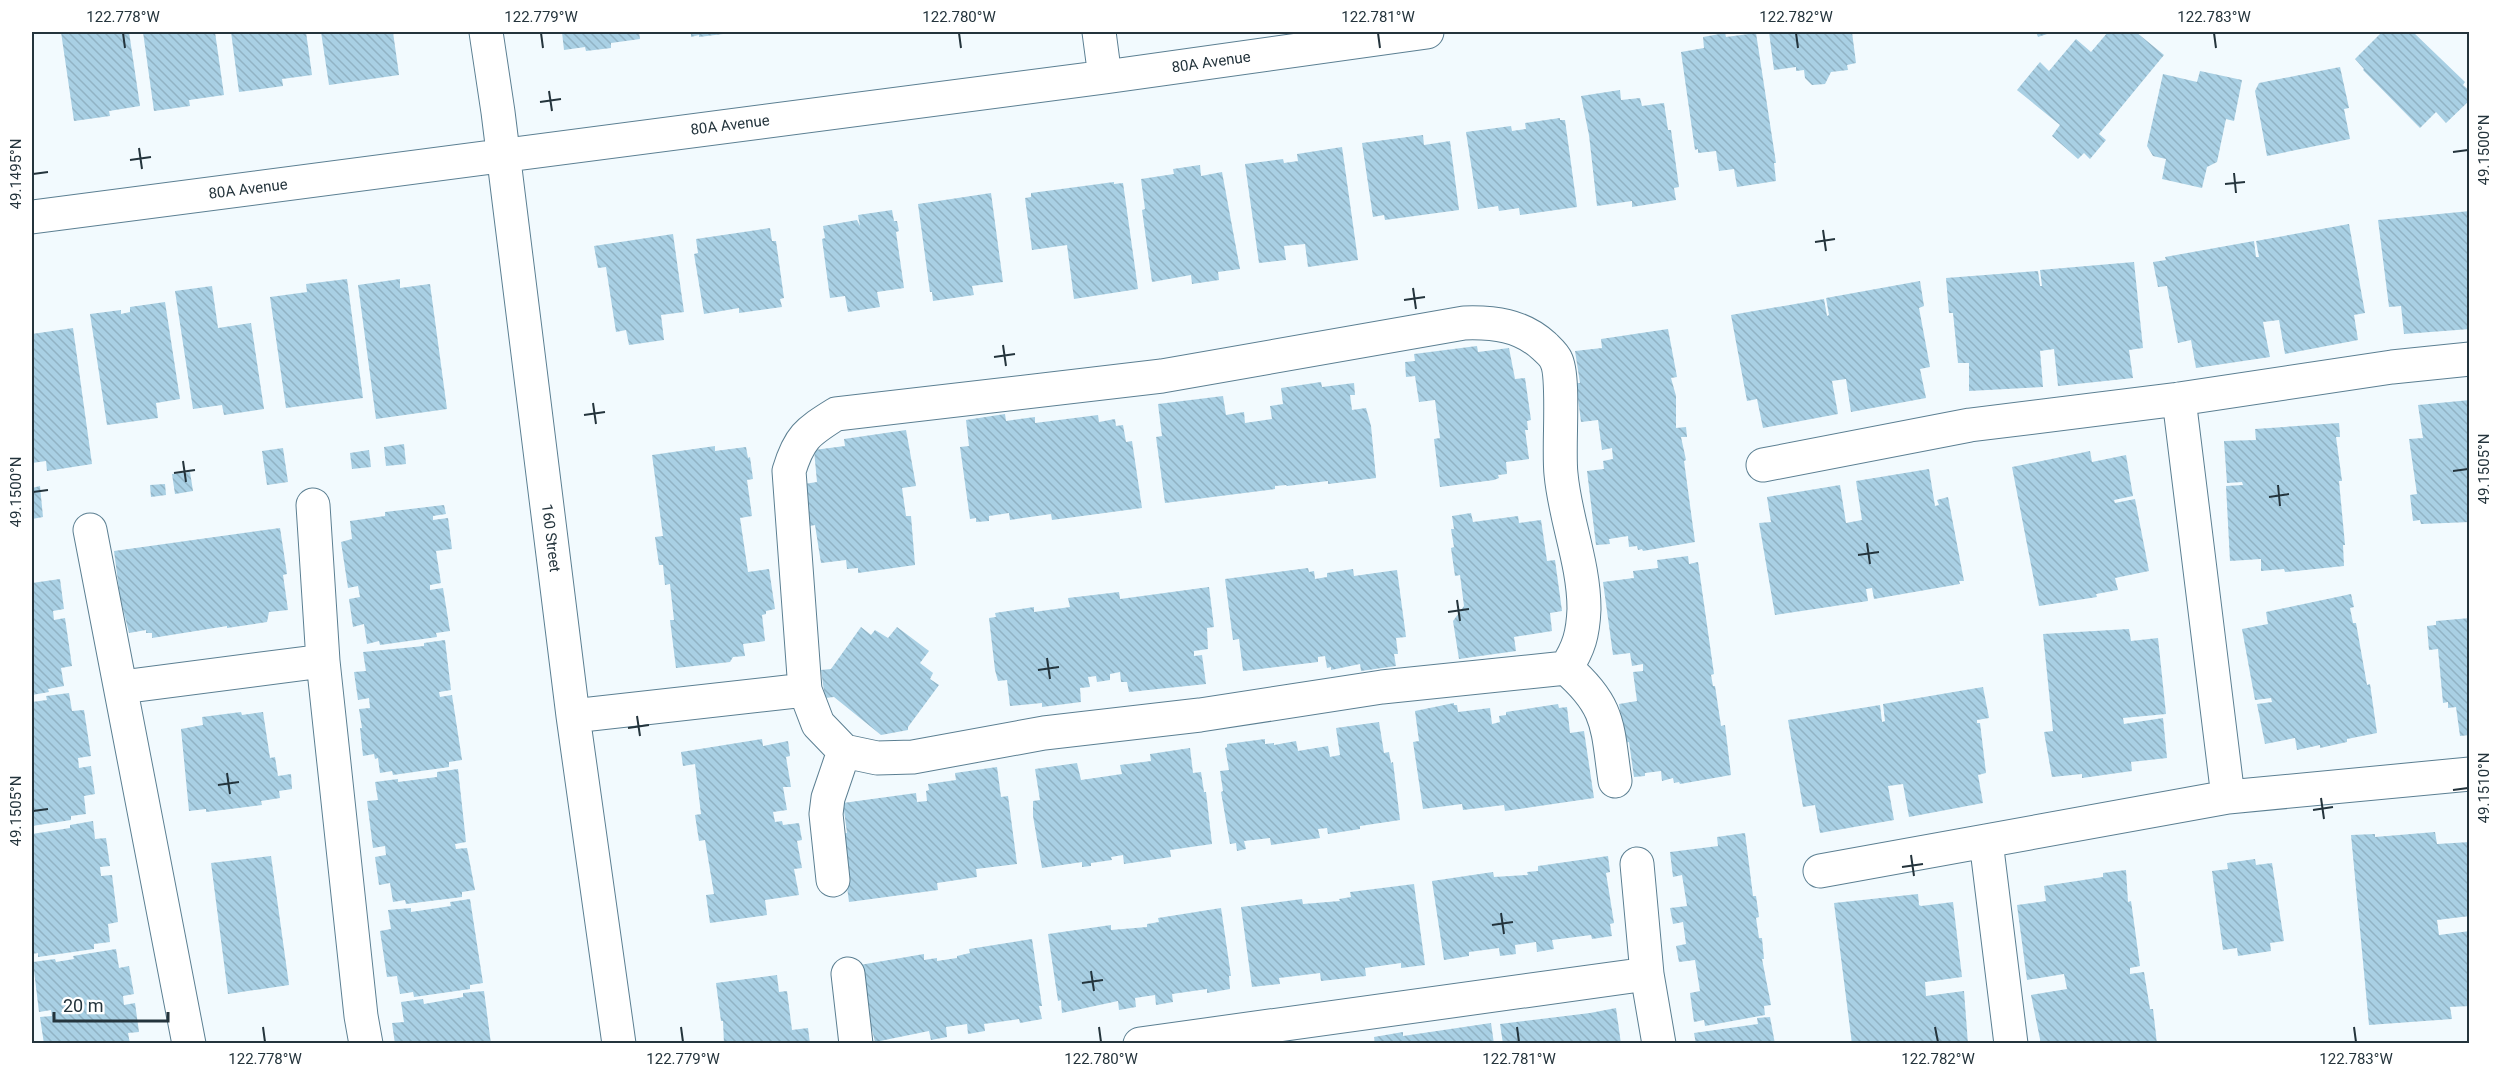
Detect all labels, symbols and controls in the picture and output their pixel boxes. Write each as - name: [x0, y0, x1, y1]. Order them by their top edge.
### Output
- text: 122.778°W: [86, 8, 160, 26]
- text: 122.779°W: [504, 8, 578, 26]
- text: 122.780°W: [922, 8, 996, 26]
- text: 122.781°W: [1341, 8, 1415, 26]
- text: 122.782°W: [1759, 8, 1833, 26]
- text: 122.783°W: [2177, 8, 2251, 26]
- street label: 80A Avenue: [1170, 48, 1252, 76]
- street label: 80A Avenue: [689, 111, 771, 139]
- text: 49.1500°N: [2475, 115, 2493, 185]
- text: 49.1495°N: [7, 139, 25, 209]
- street label: 80A Avenue: [207, 175, 289, 203]
- text: 49.1505°N: [2475, 434, 2493, 504]
- text: 49.1500°N: [7, 457, 25, 527]
- street label: 160 Street: [538, 503, 564, 573]
- text: 49.1510°N: [2475, 753, 2493, 823]
- text: 49.1505°N: [7, 776, 25, 846]
- scale bar: [54, 985, 168, 1023]
- text: 20 m: [63, 995, 103, 1016]
- text: 122.778°W: [228, 1050, 302, 1068]
- text: 122.779°W: [646, 1050, 720, 1068]
- text: 122.780°W: [1064, 1050, 1138, 1068]
- text: 122.781°W: [1482, 1050, 1556, 1068]
- text: 122.782°W: [1901, 1050, 1975, 1068]
- text: 122.783°W: [2319, 1050, 2393, 1068]

